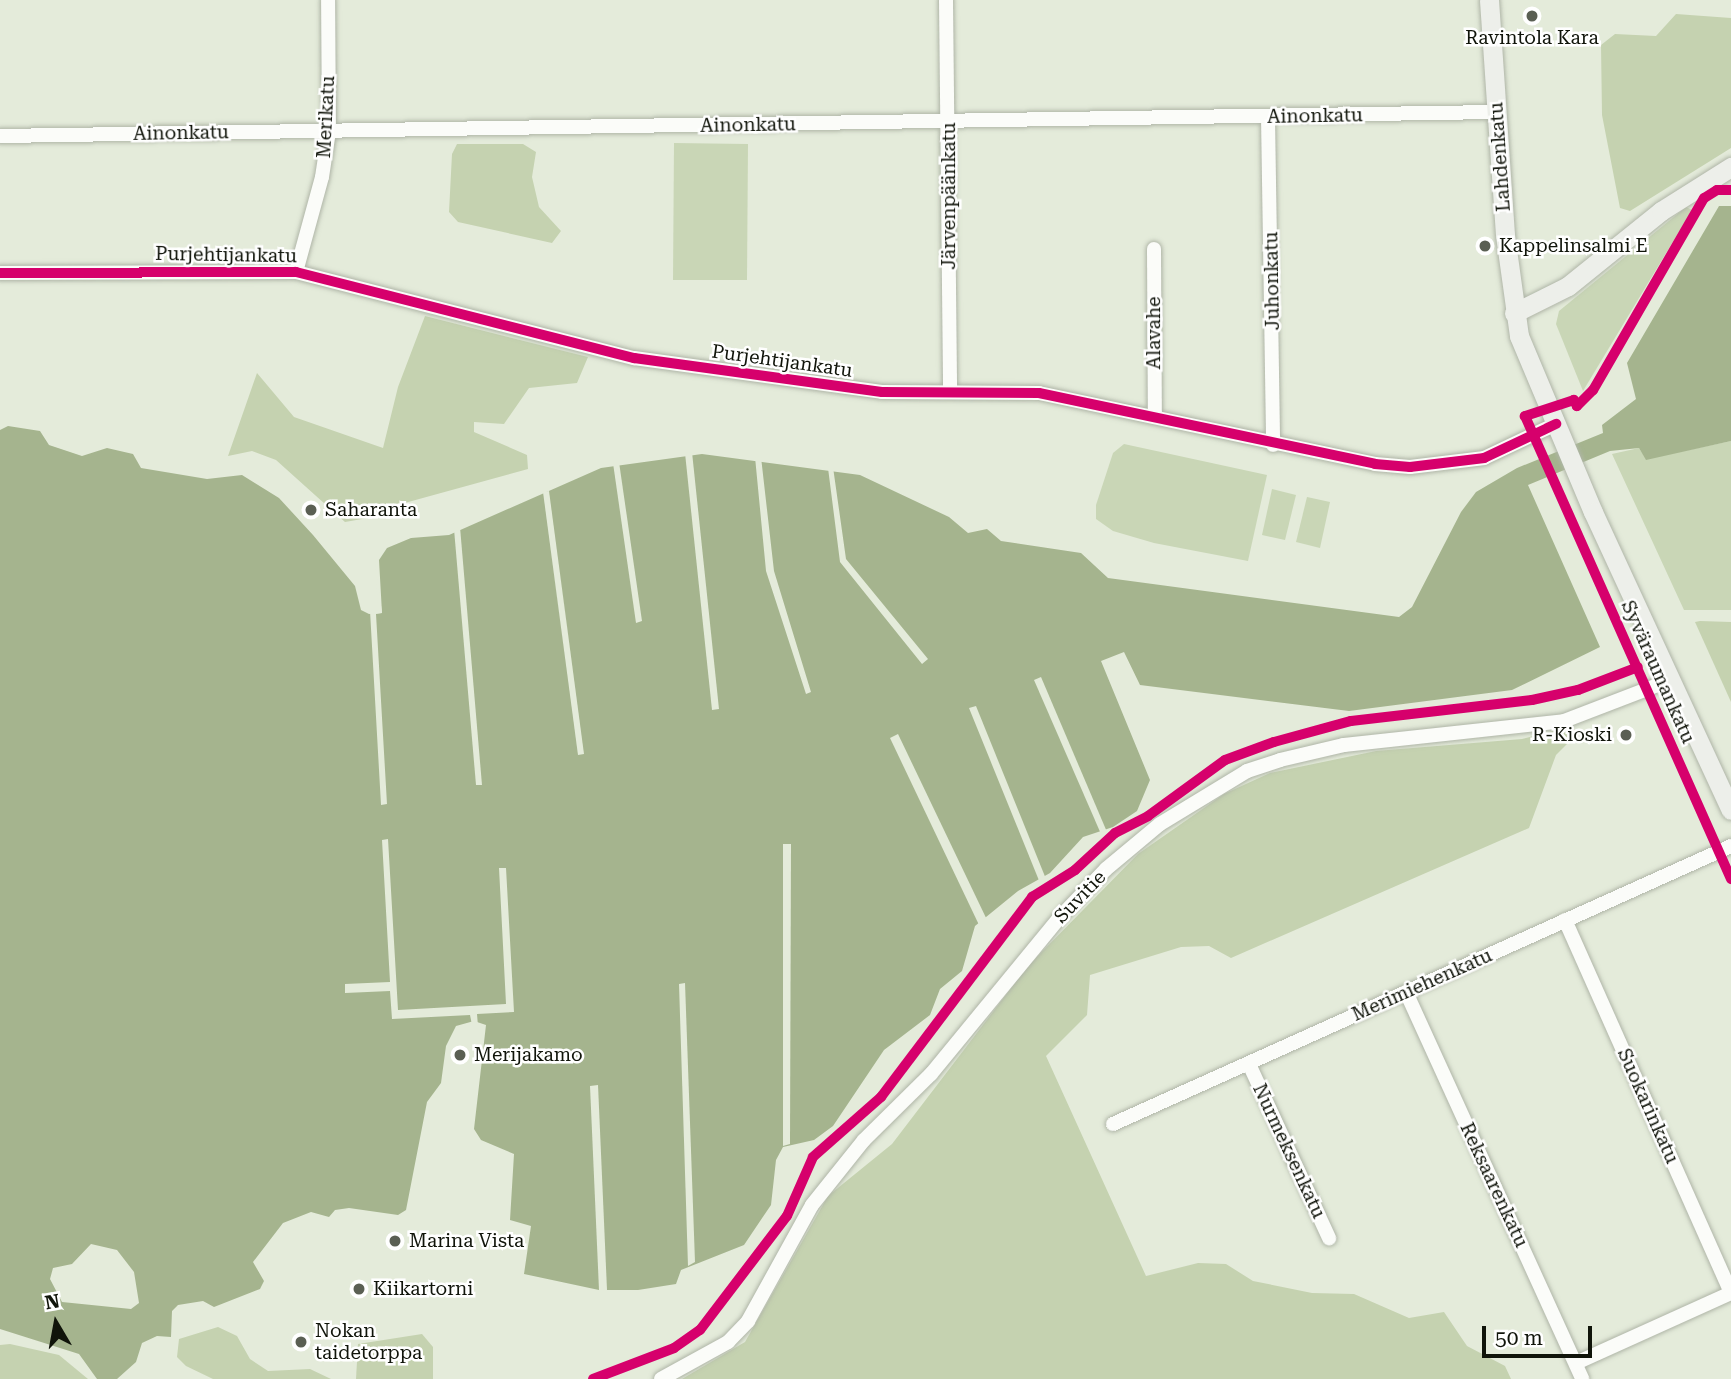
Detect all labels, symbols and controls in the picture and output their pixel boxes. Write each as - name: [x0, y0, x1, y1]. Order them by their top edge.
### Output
- marker: Ravintola Kara: [1524, 8, 1540, 24]
- place label: Ravintola Kara: [1465, 27, 1599, 49]
- street label: Merikatu: [312, 75, 340, 159]
- street label: Lahdenkatu: [1485, 102, 1515, 212]
- street label: Ainonkatu: [1267, 104, 1363, 128]
- street label: Ainonkatu: [700, 113, 796, 137]
- street label: Ainonkatu: [133, 121, 229, 145]
- street label: Järvenpäänkatu: [938, 122, 960, 270]
- street label: Juhonkatu: [1260, 231, 1284, 331]
- place label: Kappelinsalmi E: [1499, 235, 1648, 257]
- marker: Kappelinsalmi E: [1477, 238, 1493, 254]
- street label: Purjehtijankatu: [155, 242, 297, 268]
- street label: Alavahe: [1143, 297, 1165, 369]
- street label: Purjehtijankatu: [710, 340, 854, 382]
- place label: Saharanta: [325, 499, 417, 521]
- marker: Saharanta: [303, 502, 319, 518]
- street label: Syväraumankatu: [1616, 597, 1700, 747]
- place label: R-Kioski: [1532, 724, 1612, 746]
- marker: R-Kioski: [1618, 727, 1634, 743]
- street label: Suvitie: [1049, 866, 1111, 928]
- street label: Merimiehenkatu: [1348, 944, 1496, 1026]
- place label: Merijakamo: [474, 1044, 583, 1066]
- street label: Suokarinkatu: [1613, 1045, 1683, 1167]
- marker: Merijakamo: [452, 1047, 468, 1063]
- street label: Nurmeksenkatu: [1248, 1080, 1330, 1222]
- street label: Reksaarenkatu: [1455, 1119, 1533, 1251]
- place label: Marina Vista: [409, 1230, 524, 1252]
- marker: Marina Vista: [387, 1233, 403, 1249]
- place label: Kiikartorni: [373, 1278, 473, 1300]
- marker: Kiikartorni: [351, 1281, 367, 1297]
- north arrow: [21, 1288, 91, 1358]
- text: N: [43, 1289, 61, 1314]
- scale bar: [1486, 1312, 1596, 1356]
- place label: Nokan taidetorppa: [315, 1320, 422, 1364]
- text: 50 m: [1495, 1326, 1543, 1350]
- marker: Nokan taidetorppa: [293, 1334, 309, 1350]

